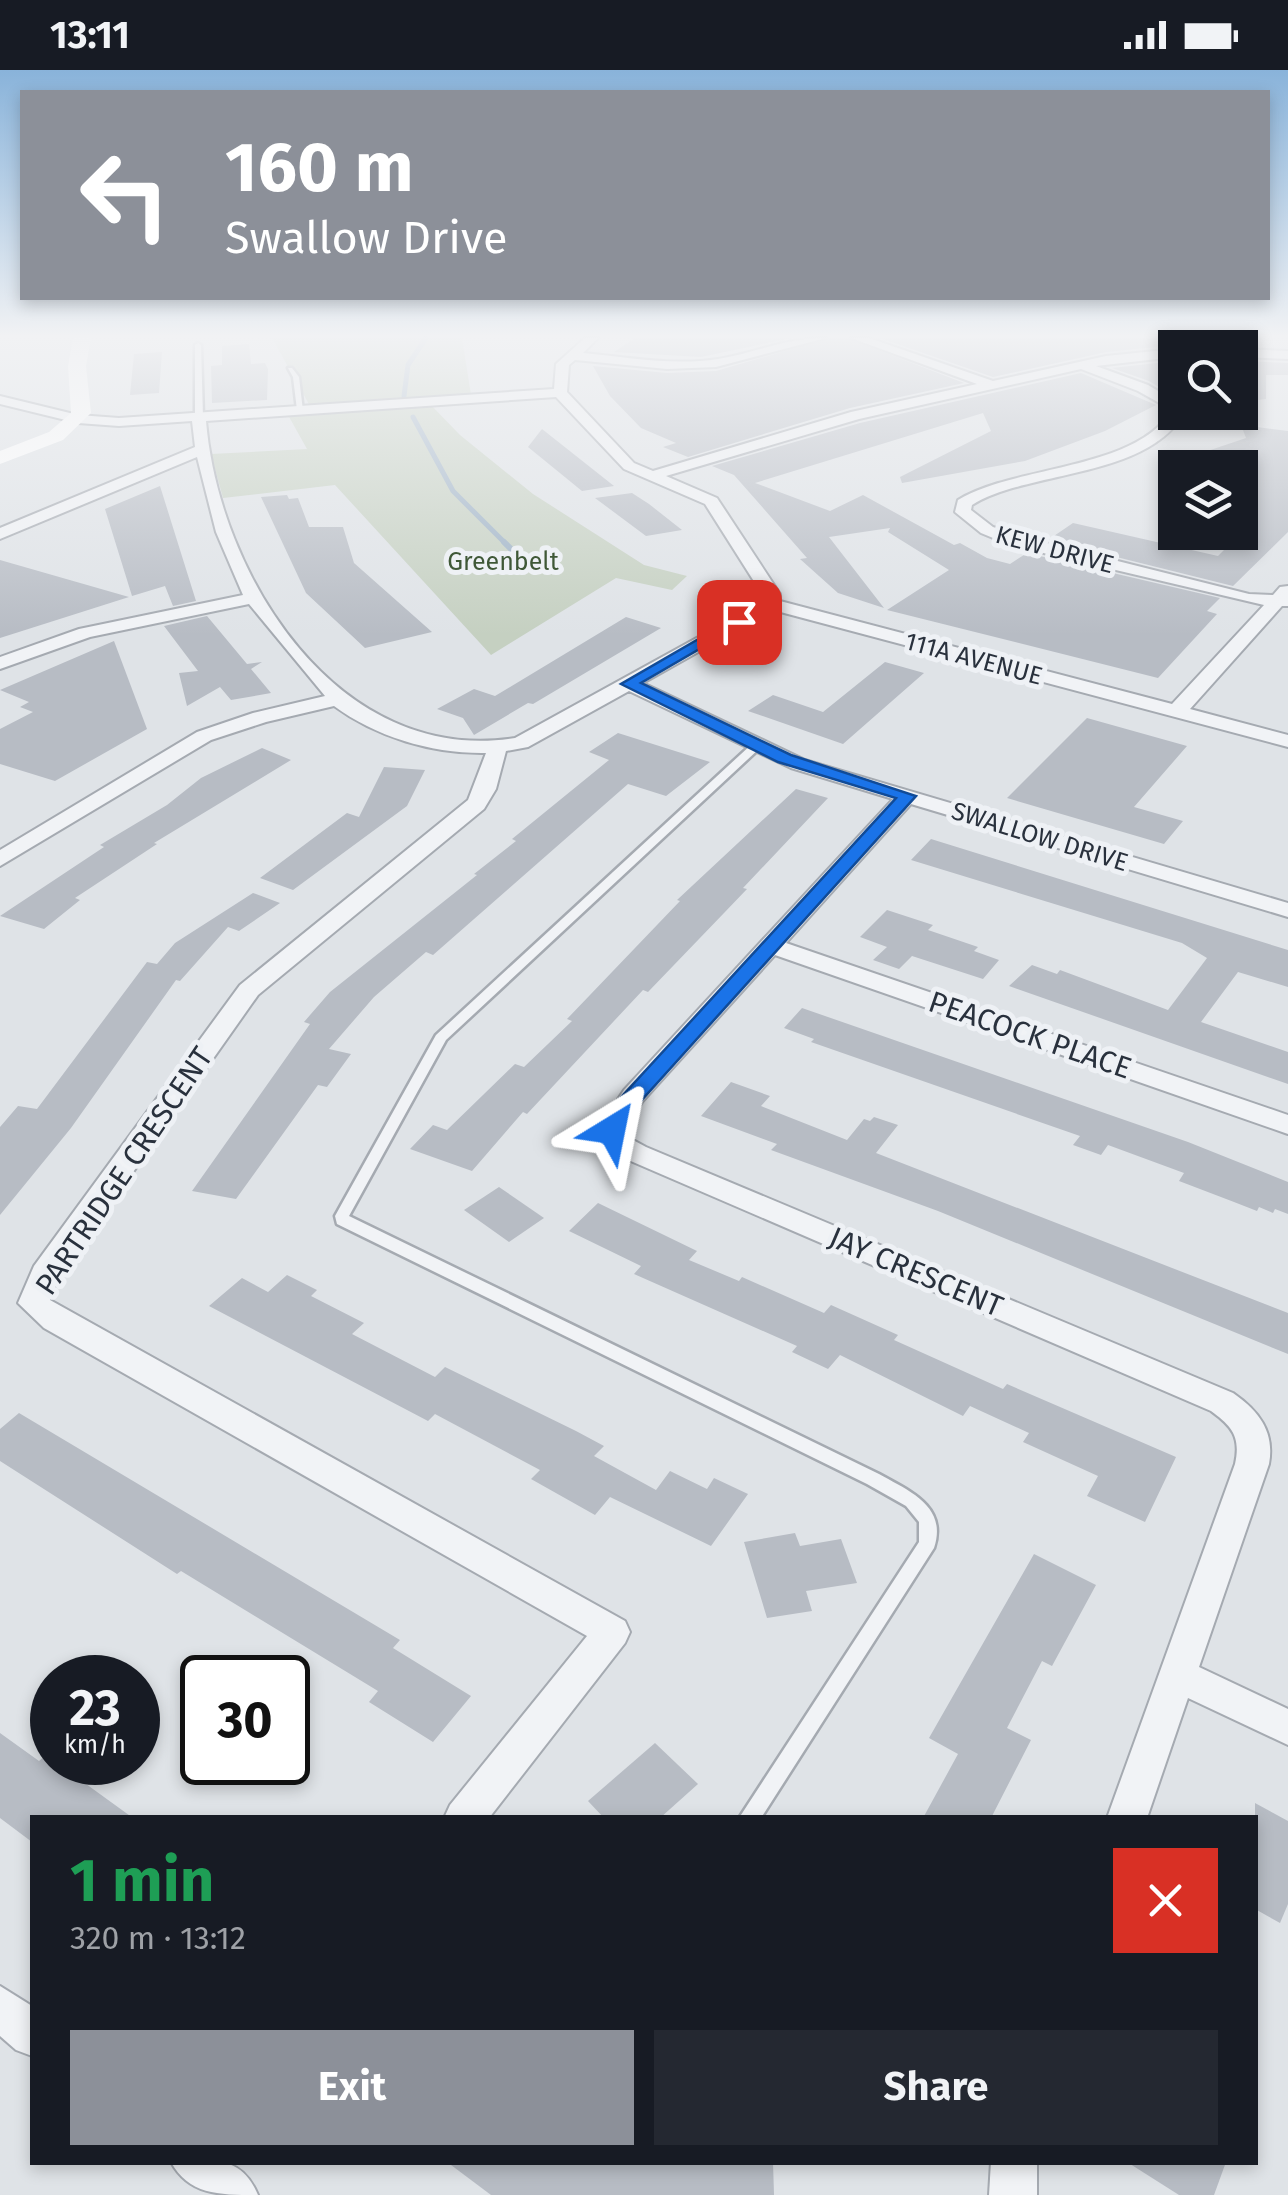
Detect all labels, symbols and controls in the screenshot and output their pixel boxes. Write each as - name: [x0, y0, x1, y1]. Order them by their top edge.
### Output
- text: 13:11: [50, 12, 130, 58]
- text: 160 m: [225, 126, 414, 210]
- icon: left: [60, 130, 190, 260]
- text: Swallow Drive: [225, 211, 507, 265]
- map controls: [1158, 330, 1258, 550]
- button: search: [1158, 330, 1258, 430]
- button: layers: [1158, 450, 1258, 550]
- street label: KEW DRIVE: [992, 520, 1117, 580]
- park label: Greenbelt: [447, 547, 560, 577]
- pin: [697, 580, 782, 665]
- icon: arrive: [712, 595, 767, 650]
- street label: 111A AVENUE: [902, 626, 1046, 692]
- street label: SWALLOW DRIVE: [948, 796, 1131, 878]
- street label: PEACOCK PLACE: [924, 983, 1136, 1087]
- street label: PARTRIDGE CRESCENT: [28, 1040, 221, 1302]
- position arrow: [560, 1078, 664, 1182]
- street label: JAY CRESCENT: [824, 1219, 1009, 1325]
- speed limit sign: 30: [180, 1655, 310, 1785]
- text: 23: [69, 1678, 121, 1738]
- text: km/h: [64, 1730, 126, 1760]
- text: 1 min: [70, 1845, 214, 1917]
- button: close: [1113, 1848, 1218, 1953]
- text: 320 m · 13:12: [70, 1919, 246, 1957]
- button: Exit: [70, 2030, 634, 2145]
- button: Share: [654, 2030, 1218, 2145]

